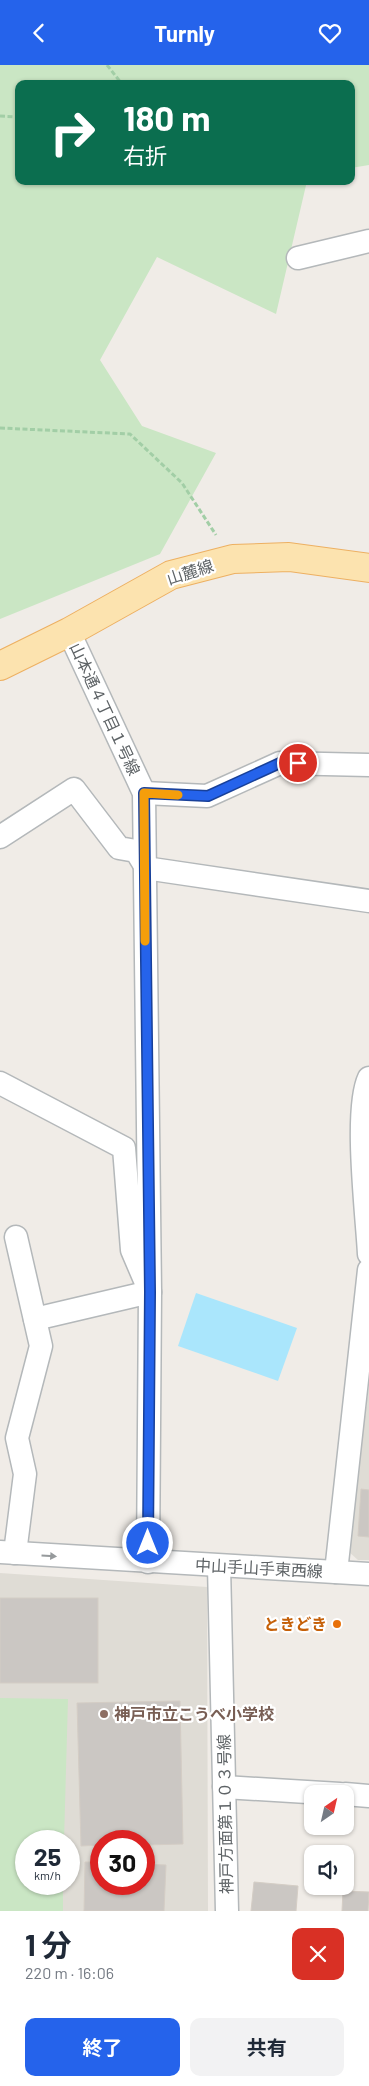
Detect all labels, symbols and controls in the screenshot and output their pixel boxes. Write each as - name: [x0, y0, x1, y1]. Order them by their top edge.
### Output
- icon: back: [25, 19, 53, 47]
- icon: heart: [316, 19, 344, 47]
- text: Turnly: [154, 20, 215, 46]
- text: 180 m: [123, 96, 211, 138]
- icon: right: [40, 100, 105, 165]
- text: 右折: [123, 142, 167, 168]
- street label: 山麓線: [164, 555, 216, 588]
- street label: 山本通４丁目１号線: [66, 640, 144, 778]
- pin: [277, 742, 319, 784]
- icon: arrive: [284, 749, 312, 777]
- position arrow: [121, 1516, 173, 1568]
- one-way arrow: [41, 1552, 57, 1560]
- street label: 中山手山手東西線: [195, 1555, 323, 1580]
- place label: ときどき: [263, 1614, 327, 1633]
- marker: ときどき: [331, 1618, 343, 1630]
- place label: 神戸市立こうべ小学校: [114, 1704, 274, 1723]
- marker: 神戸市立こうべ小学校: [98, 1708, 110, 1720]
- street label: 神戸方面第１０３号線: [214, 1734, 235, 1894]
- north arrow: [304, 1785, 354, 1835]
- map controls: [304, 1785, 354, 1895]
- speed limit sign: 30: [90, 1830, 155, 1895]
- text: 25: [34, 1841, 61, 1871]
- button: sound: [304, 1845, 354, 1895]
- text: km/h: [34, 1868, 61, 1882]
- text: 1 分: [25, 1926, 72, 1962]
- button: close: [292, 1928, 344, 1980]
- text: 220 m · 16:06: [25, 1963, 114, 1982]
- button: 終了: [25, 2018, 180, 2076]
- button: 共有: [190, 2018, 344, 2076]

